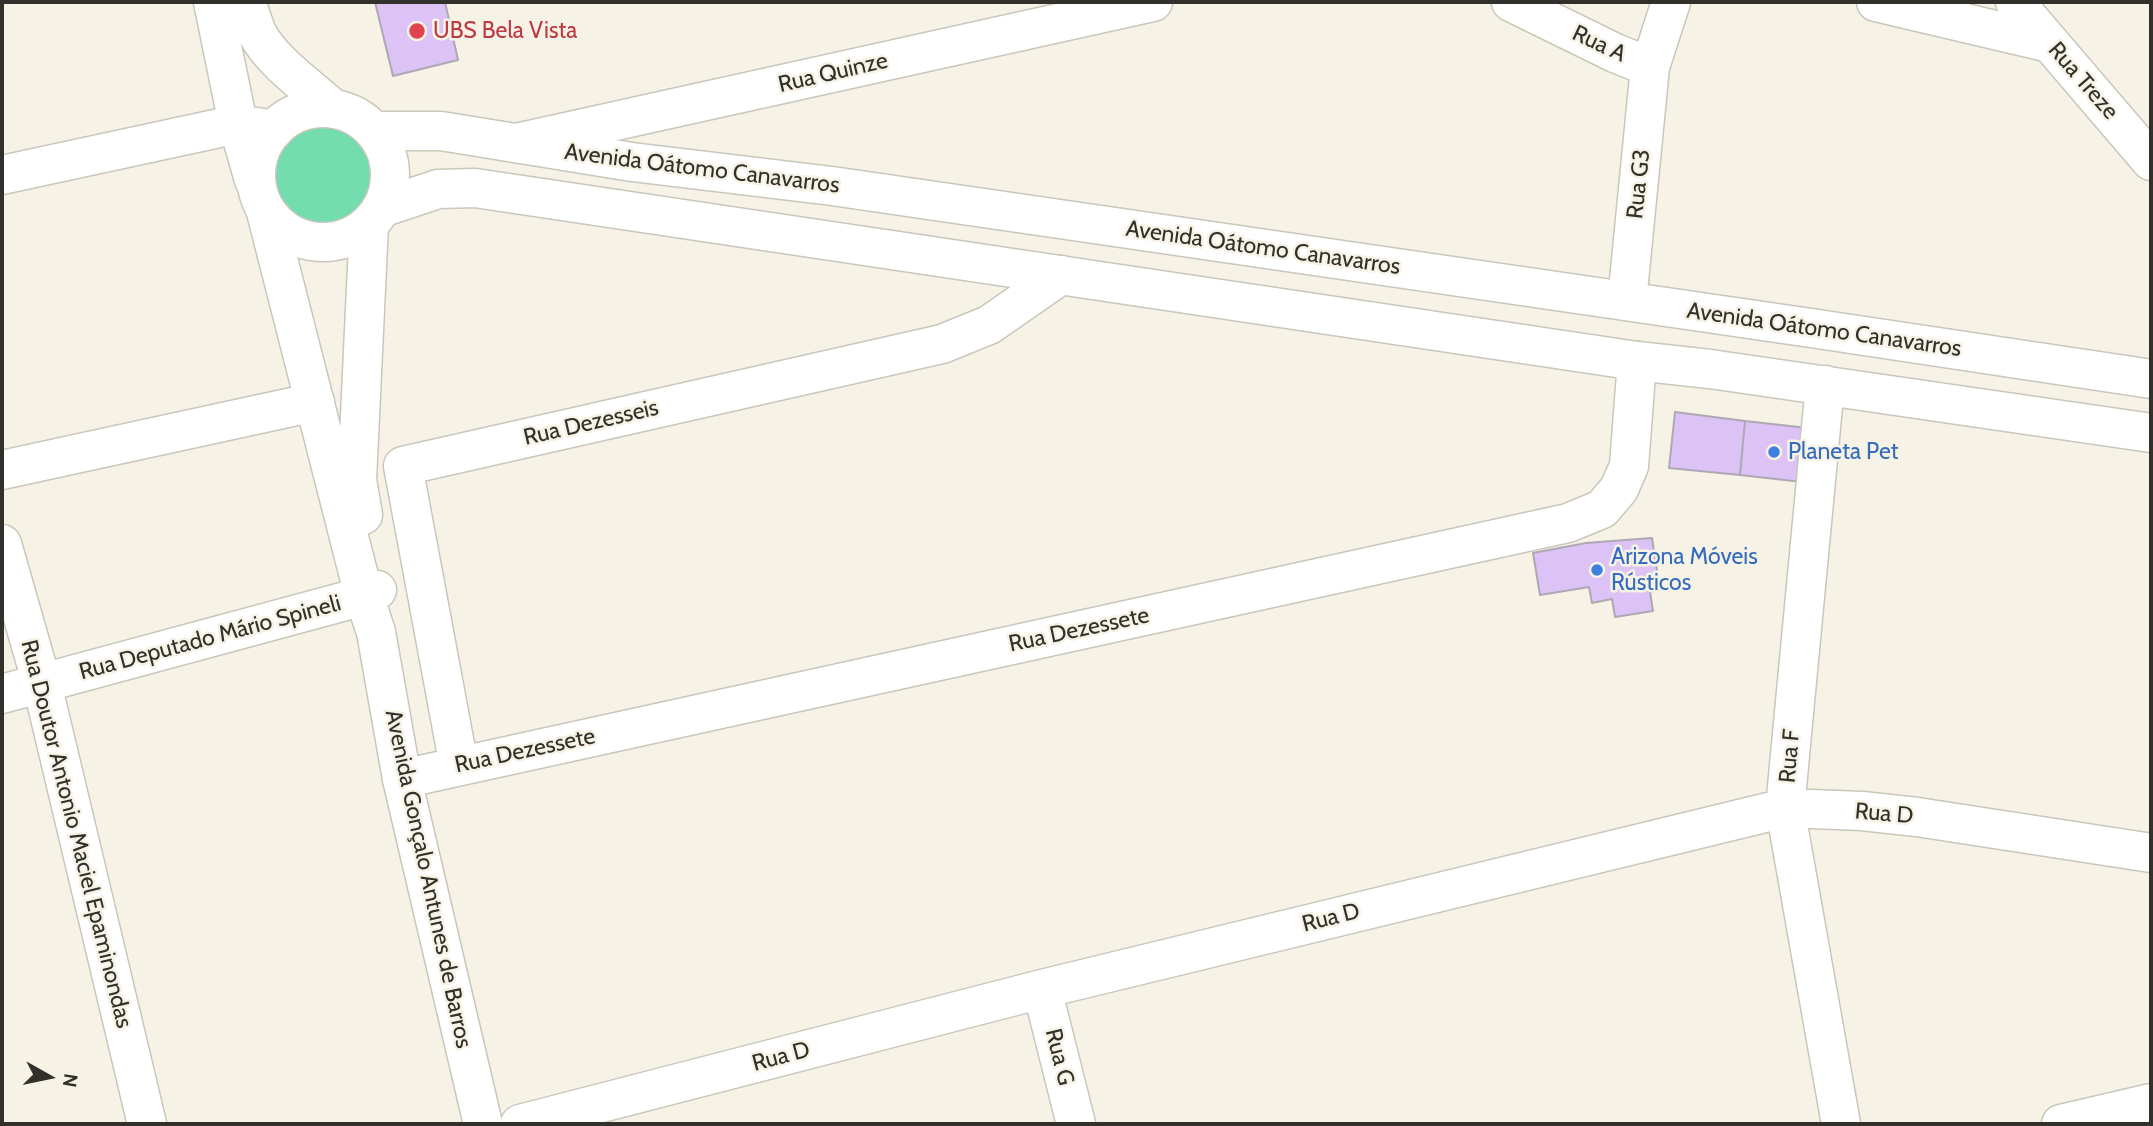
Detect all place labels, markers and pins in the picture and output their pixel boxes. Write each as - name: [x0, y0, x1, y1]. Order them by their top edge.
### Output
- place label: UBS Bela Vista: [433, 17, 577, 45]
- marker: UBS Bela Vista: [407, 21, 427, 41]
- place label: Planeta Pet: [1788, 438, 1898, 466]
- marker: Planeta Pet: [1766, 444, 1782, 460]
- place label: Arizona Móveis Rústicos: [1611, 543, 1758, 597]
- marker: Arizona Móveis Rústicos: [1589, 562, 1605, 578]

